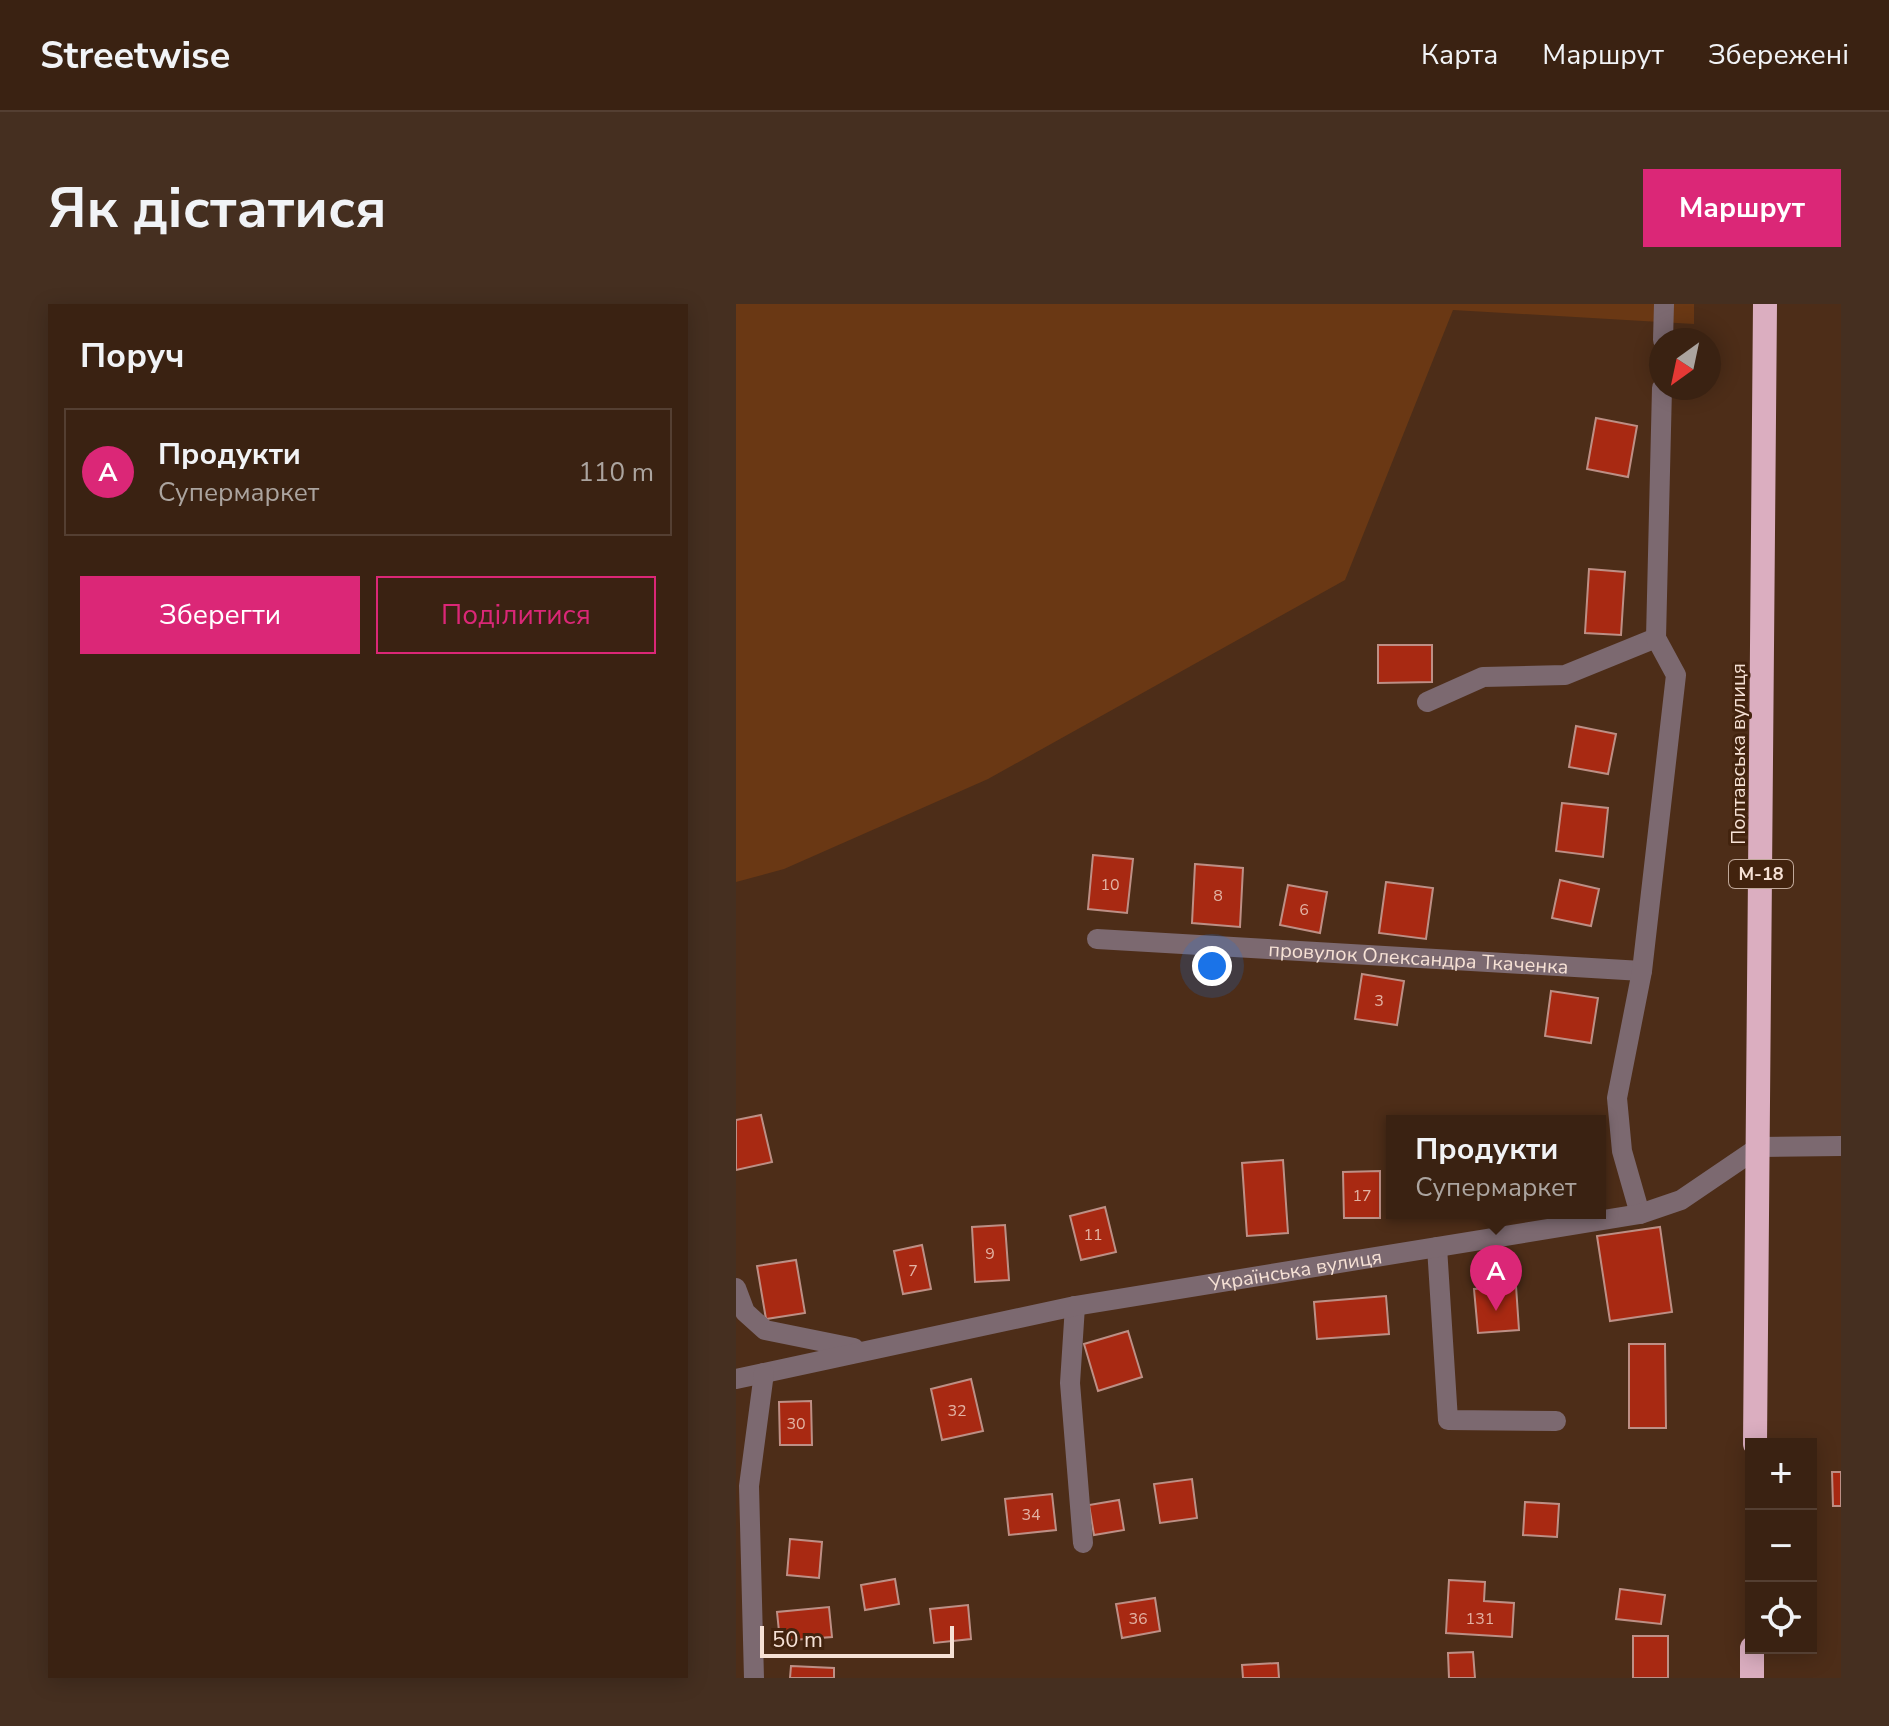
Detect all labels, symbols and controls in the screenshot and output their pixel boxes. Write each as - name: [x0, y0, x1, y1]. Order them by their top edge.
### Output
- text: Streetwise: [40, 30, 230, 81]
- text: Карта: [1421, 36, 1498, 74]
- text: Маршрут: [1542, 36, 1664, 74]
- text: Збережені: [1708, 36, 1849, 74]
- button: Маршрут: [1643, 169, 1841, 247]
- text: Як дістатися: [48, 170, 387, 247]
- north arrow: [1649, 328, 1721, 400]
- text: Поруч: [80, 333, 185, 379]
- text: Продукти: [158, 434, 301, 475]
- text: A: [98, 455, 118, 490]
- text: 110 m: [578, 455, 654, 490]
- text: Супермаркет: [158, 475, 319, 510]
- button: Зберегти: [80, 576, 360, 654]
- button: Поділитися: [376, 576, 656, 654]
- street label: Полтавська вулиця: [1725, 663, 1752, 845]
- road number: М-18: [1729, 860, 1793, 888]
- house number: 10: [1100, 874, 1120, 896]
- house number: 8: [1213, 885, 1223, 907]
- house number: 6: [1299, 899, 1309, 921]
- street label: провулок Олександра Ткаченка: [1268, 936, 1569, 981]
- your location: [1192, 946, 1232, 986]
- house number: 3: [1374, 990, 1384, 1012]
- popup: [1386, 1115, 1606, 1219]
- text: Продукти: [1415, 1129, 1558, 1170]
- text: Супермаркет: [1415, 1170, 1577, 1205]
- house number: 17: [1352, 1185, 1372, 1207]
- house number: 11: [1083, 1224, 1103, 1246]
- house number: 9: [985, 1243, 995, 1265]
- street label: Українська вулиця: [1206, 1243, 1384, 1298]
- pin: A: [1470, 1245, 1522, 1311]
- house number: 7: [908, 1260, 918, 1282]
- house number: 32: [947, 1400, 967, 1422]
- house number: 30: [786, 1413, 806, 1435]
- map controls: [1745, 1438, 1817, 1654]
- button: +: [1745, 1438, 1817, 1510]
- house number: 34: [1021, 1504, 1041, 1526]
- button: −: [1745, 1510, 1817, 1582]
- button: locate: [1745, 1582, 1817, 1654]
- house number: 36: [1128, 1608, 1148, 1630]
- house number: 131: [1466, 1608, 1494, 1630]
- scale bar: [760, 1622, 954, 1658]
- text: 50 m: [772, 1625, 823, 1655]

